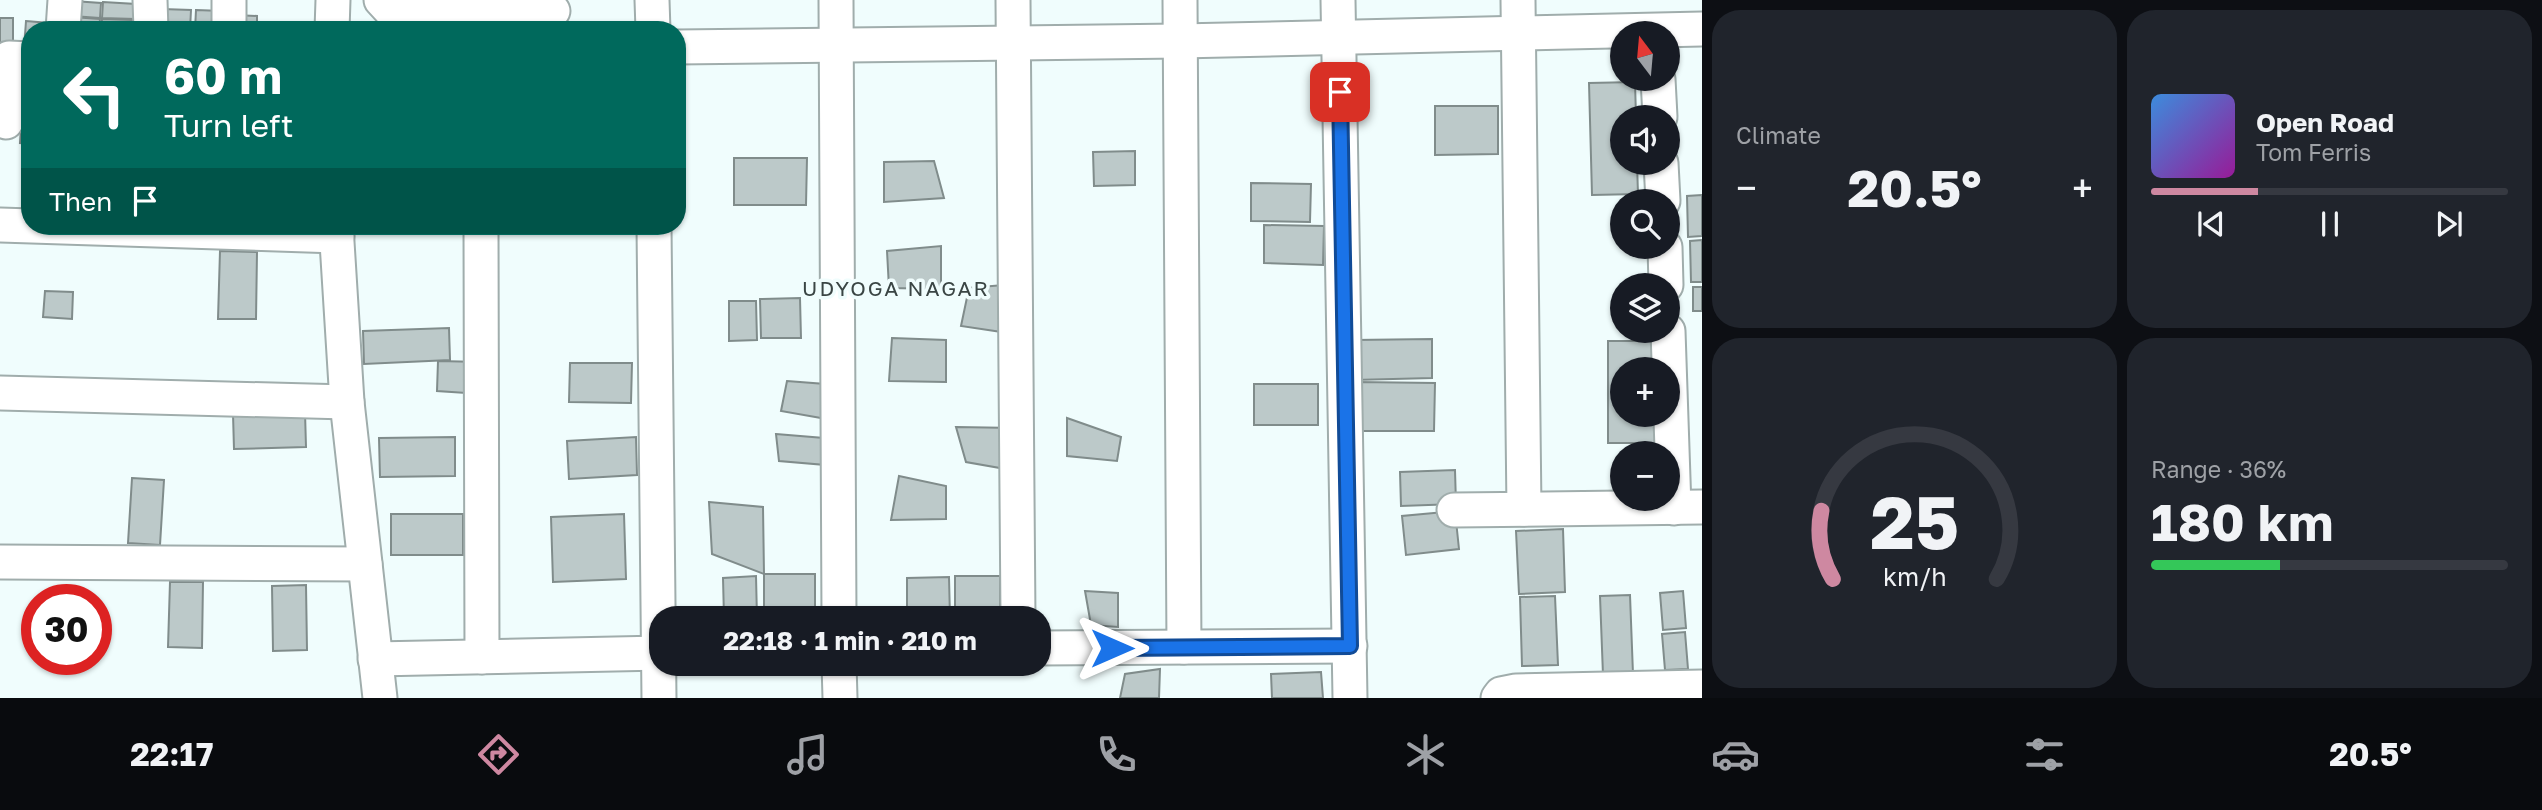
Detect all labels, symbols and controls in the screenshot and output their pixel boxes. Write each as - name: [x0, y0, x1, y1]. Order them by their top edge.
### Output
- north arrow: [1610, 21, 1680, 91]
- map controls: [1610, 21, 1680, 511]
- text: 60 m: [164, 46, 282, 105]
- icon: left: [49, 49, 140, 140]
- pin: [1310, 62, 1370, 122]
- icon: arrive: [1321, 73, 1359, 111]
- button: sound: [1610, 105, 1680, 175]
- text: Turn left: [164, 106, 293, 144]
- text: Open Road: [2256, 107, 2394, 138]
- text: Climate: [1736, 121, 1821, 149]
- text: Tom Ferris: [2256, 138, 2371, 166]
- text: 20.5°: [1847, 156, 1982, 218]
- text: −: [1736, 165, 1757, 210]
- text: +: [2072, 165, 2093, 210]
- icon: arrive: [126, 182, 164, 220]
- text: Then: [49, 186, 112, 217]
- button: search: [1610, 189, 1680, 259]
- icon: previous: [2192, 205, 2230, 243]
- icon: pause: [2311, 205, 2349, 243]
- icon: next: [2430, 205, 2468, 243]
- button: layers: [1610, 273, 1680, 343]
- district label: UDYOGA NAGAR: [802, 275, 990, 301]
- button: +: [1610, 357, 1680, 427]
- button: −: [1610, 441, 1680, 511]
- text: Range · 36%: [2151, 455, 2286, 483]
- text: 25: [1870, 478, 1959, 565]
- text: 180 km: [2151, 490, 2334, 552]
- text: km/h: [1883, 561, 1946, 592]
- speed limit sign: 30: [21, 584, 112, 675]
- position arrow: [1075, 611, 1149, 685]
- text: 22:18 · 1 min · 210 m: [723, 625, 977, 656]
- icon: directions: [474, 730, 523, 779]
- icon: music: [783, 730, 832, 779]
- icon: phone: [1092, 730, 1141, 779]
- icon: climate: [1401, 730, 1450, 779]
- icon: car: [1711, 730, 1760, 779]
- icon: filters: [2020, 730, 2069, 779]
- text: 22:17: [130, 735, 213, 773]
- text: 20.5°: [2329, 735, 2412, 773]

